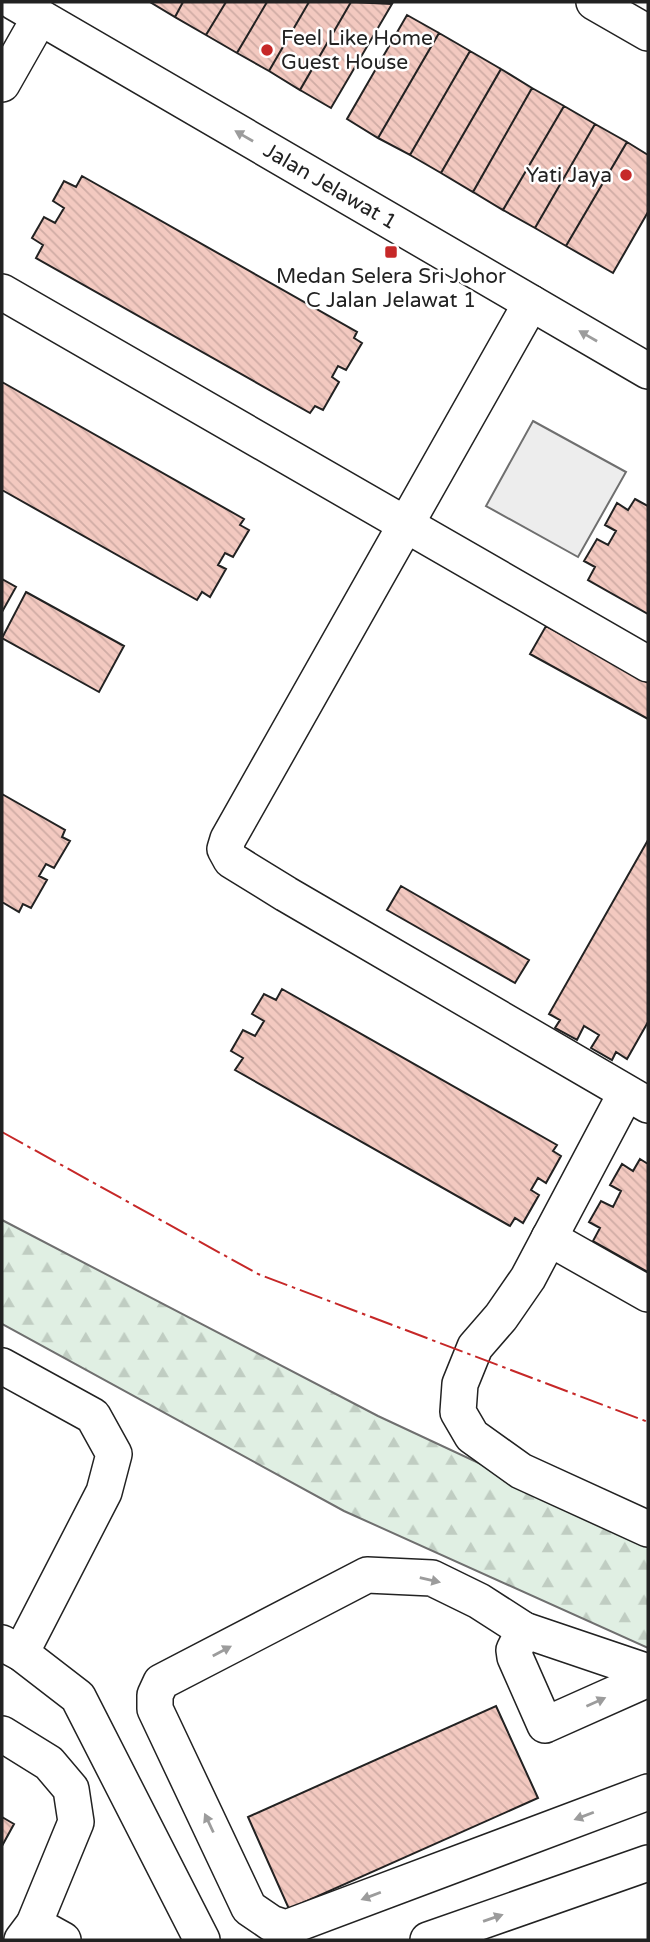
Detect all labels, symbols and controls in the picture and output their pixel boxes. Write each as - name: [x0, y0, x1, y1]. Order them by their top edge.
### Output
- place label: Feel Like Home Guest House: [281, 26, 433, 75]
- marker: Feel Like Home Guest House: [259, 42, 275, 58]
- one-way arrow: [234, 129, 253, 142]
- street label: Jalan Jelawat 1: [259, 138, 401, 235]
- place label: Yati Jaya: [526, 163, 612, 188]
- marker: Yati Jaya: [618, 167, 634, 183]
- marker: Medan Selera Sri Johor C Jalan Jelawat 1: [383, 244, 399, 260]
- place label: Medan Selera Sri Johor C Jalan Jelawat 1: [276, 264, 506, 313]
- one-way arrow: [579, 330, 598, 343]
- one-way arrow: [419, 1575, 441, 1586]
- one-way arrow: [212, 1645, 232, 1656]
- one-way arrow: [586, 1696, 606, 1708]
- one-way arrow: [574, 1811, 595, 1822]
- one-way arrow: [203, 1813, 215, 1833]
- one-way arrow: [361, 1891, 382, 1902]
- one-way arrow: [482, 1912, 503, 1923]

